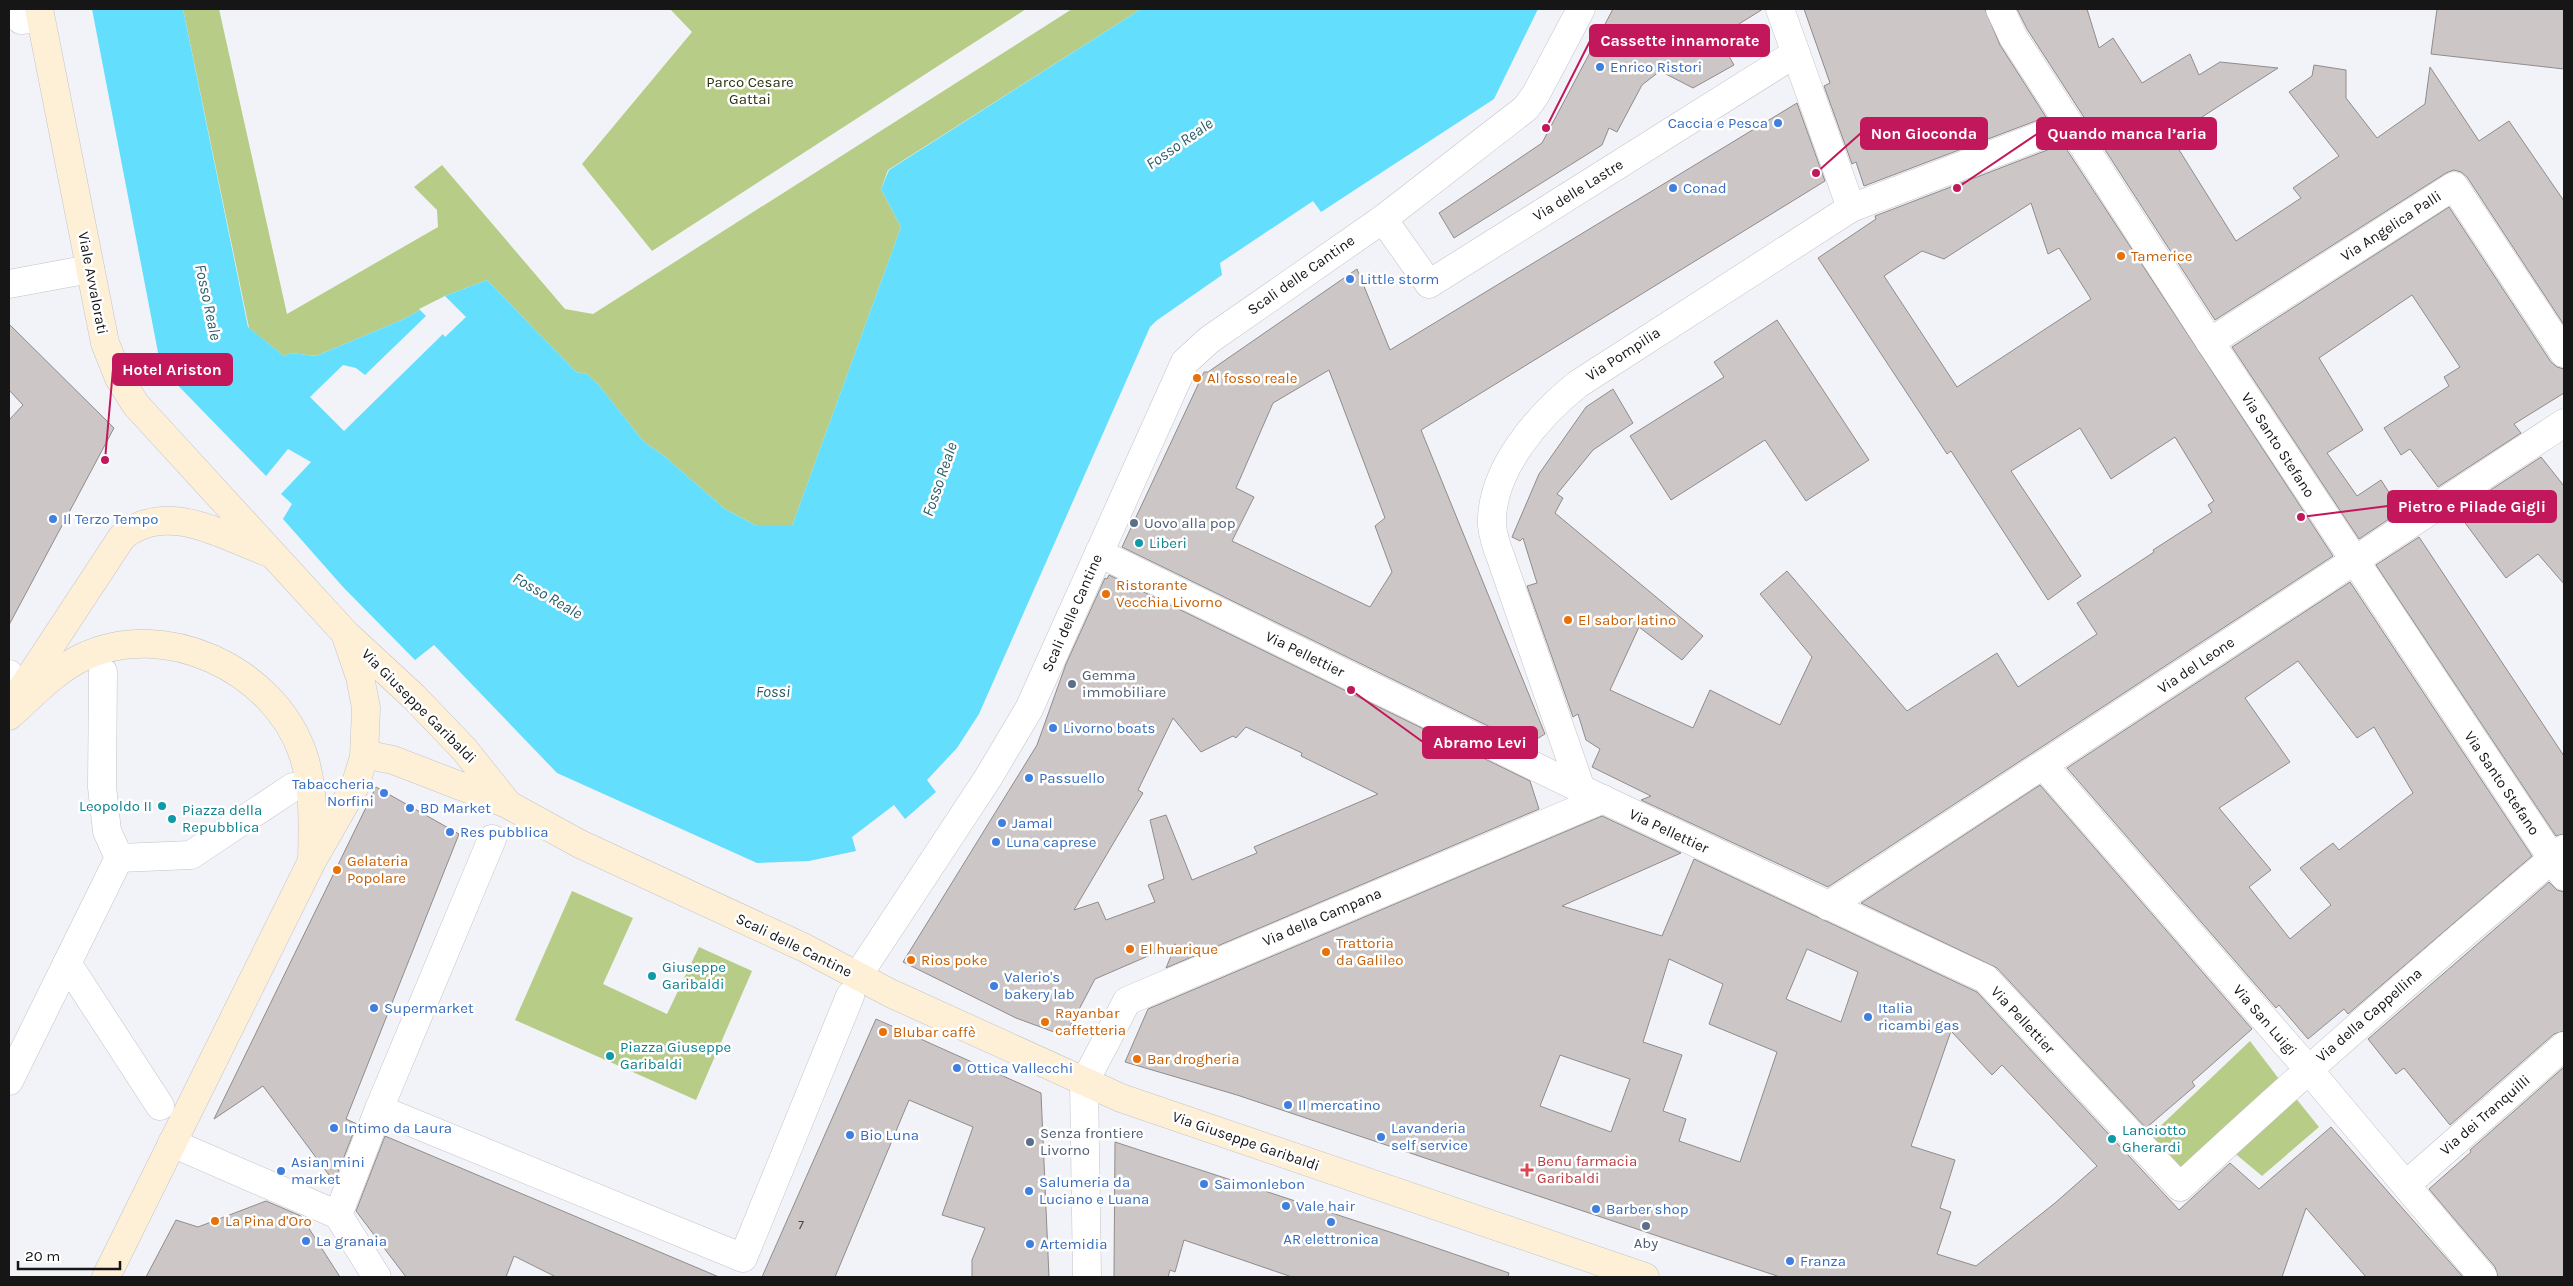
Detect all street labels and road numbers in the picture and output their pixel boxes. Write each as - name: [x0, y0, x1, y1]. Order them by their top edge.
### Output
- street label: Via delle Lastre: [1530, 155, 1626, 225]
- street label: Via Angelica Palli: [2337, 187, 2445, 265]
- street label: Viale Avvalorati: [74, 230, 112, 336]
- street label: Scali delle Cantine: [1244, 231, 1358, 319]
- street label: Via Pompilia: [1582, 323, 1664, 385]
- street label: Via Santo Stefano: [2237, 389, 2319, 501]
- street label: Scali delle Cantine: [1038, 551, 1106, 675]
- street label: Via Pellettier: [1263, 627, 1348, 681]
- street label: Via del Leone: [2154, 633, 2238, 697]
- street label: Via Giuseppe Garibaldi: [358, 645, 480, 767]
- street label: Via Santo Stefano: [2461, 728, 2543, 838]
- street label: Via Pellettier: [1626, 805, 1712, 858]
- street label: Via della Campana: [1260, 884, 1384, 950]
- street label: Scali delle Cantine: [733, 909, 855, 981]
- street label: Via della Cappellina: [2312, 964, 2426, 1066]
- street label: Via San Luigi: [2229, 981, 2301, 1059]
- street label: Via Pellettier: [1987, 983, 2059, 1058]
- street label: Via dei Tranquilli: [2436, 1071, 2534, 1159]
- street label: Via Giuseppe Garibaldi: [1170, 1107, 1322, 1175]

